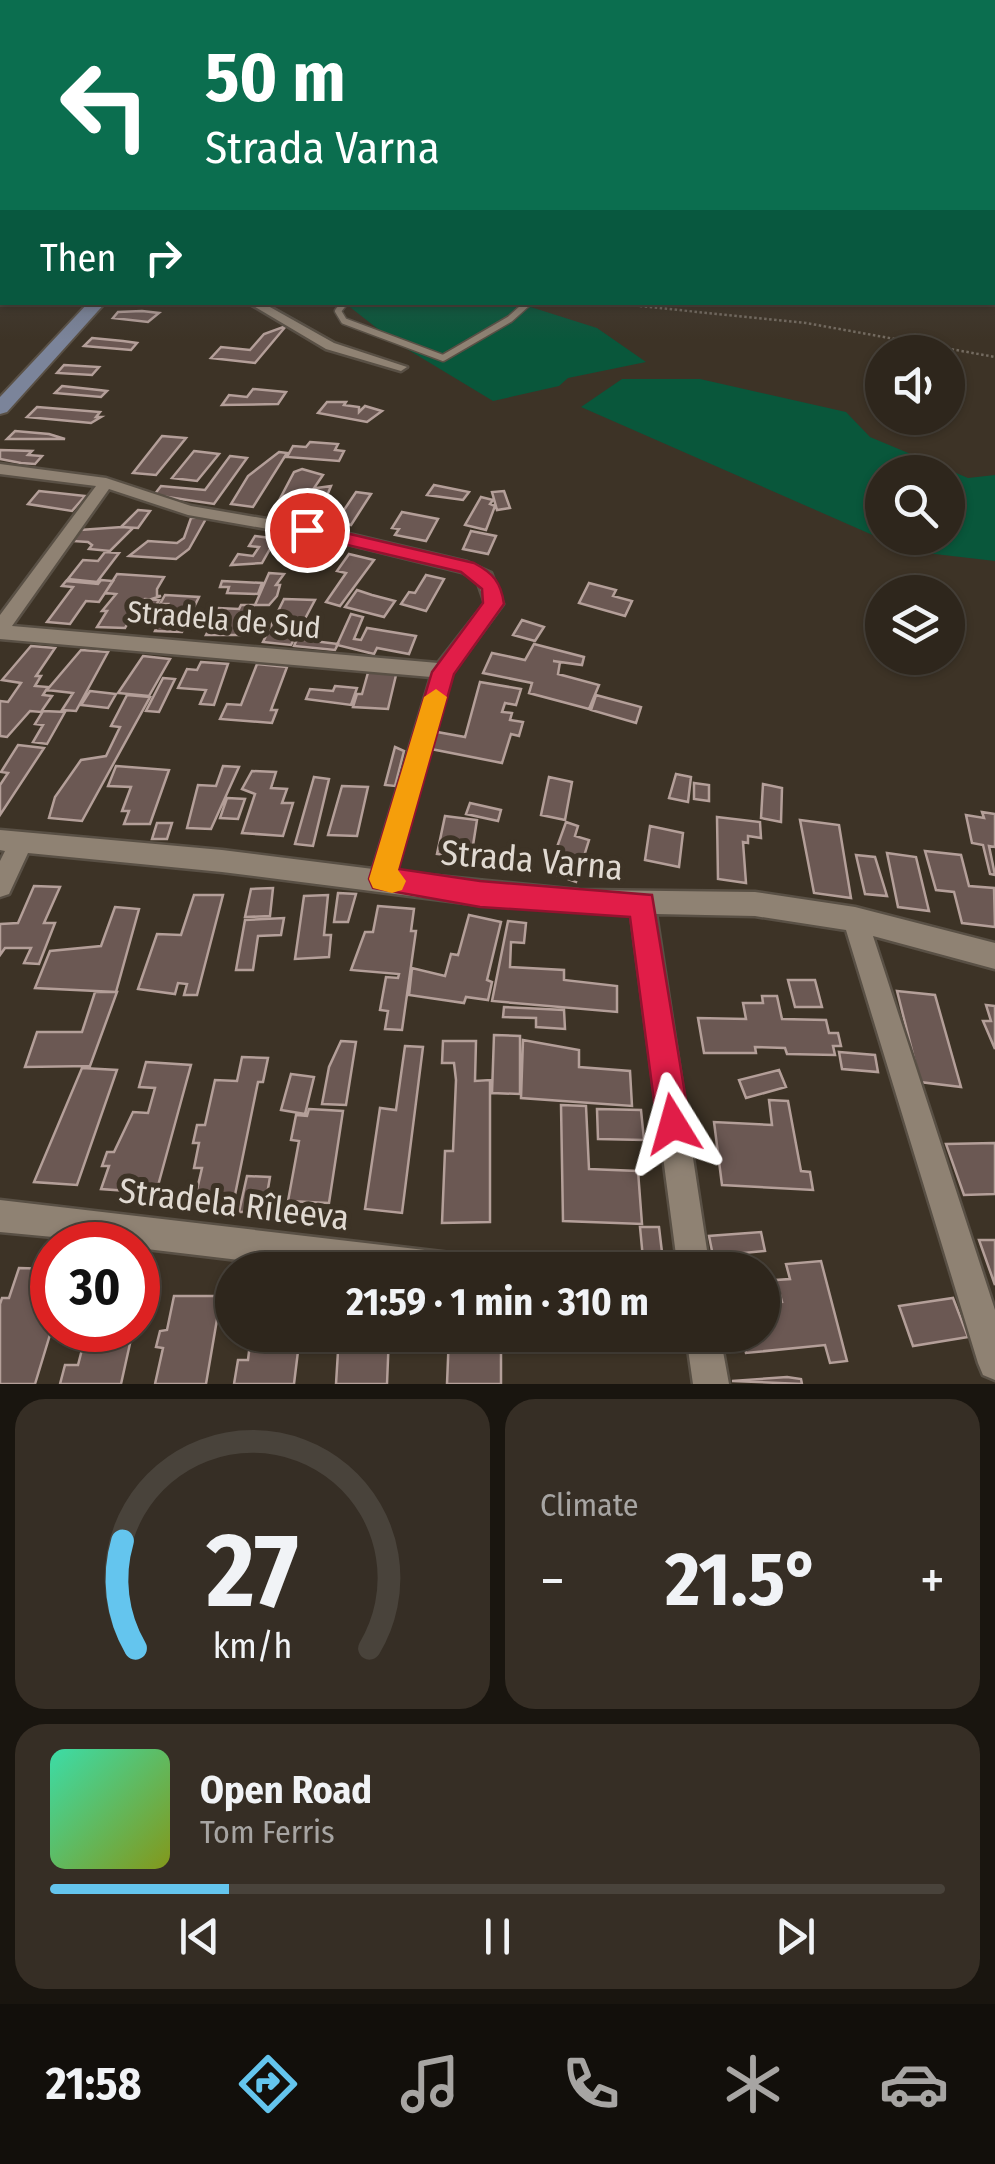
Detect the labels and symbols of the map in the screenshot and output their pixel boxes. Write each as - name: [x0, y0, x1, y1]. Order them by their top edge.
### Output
- pin: [265, 488, 350, 573]
- street label: Stradela de Sud: [126, 594, 322, 646]
- street label: Strada Varna: [439, 831, 625, 889]
- position arrow: [621, 1072, 725, 1176]
- street label: Stradela Rîleeva: [117, 1169, 351, 1239]
- speed limit sign: 30: [30, 1222, 160, 1352]

